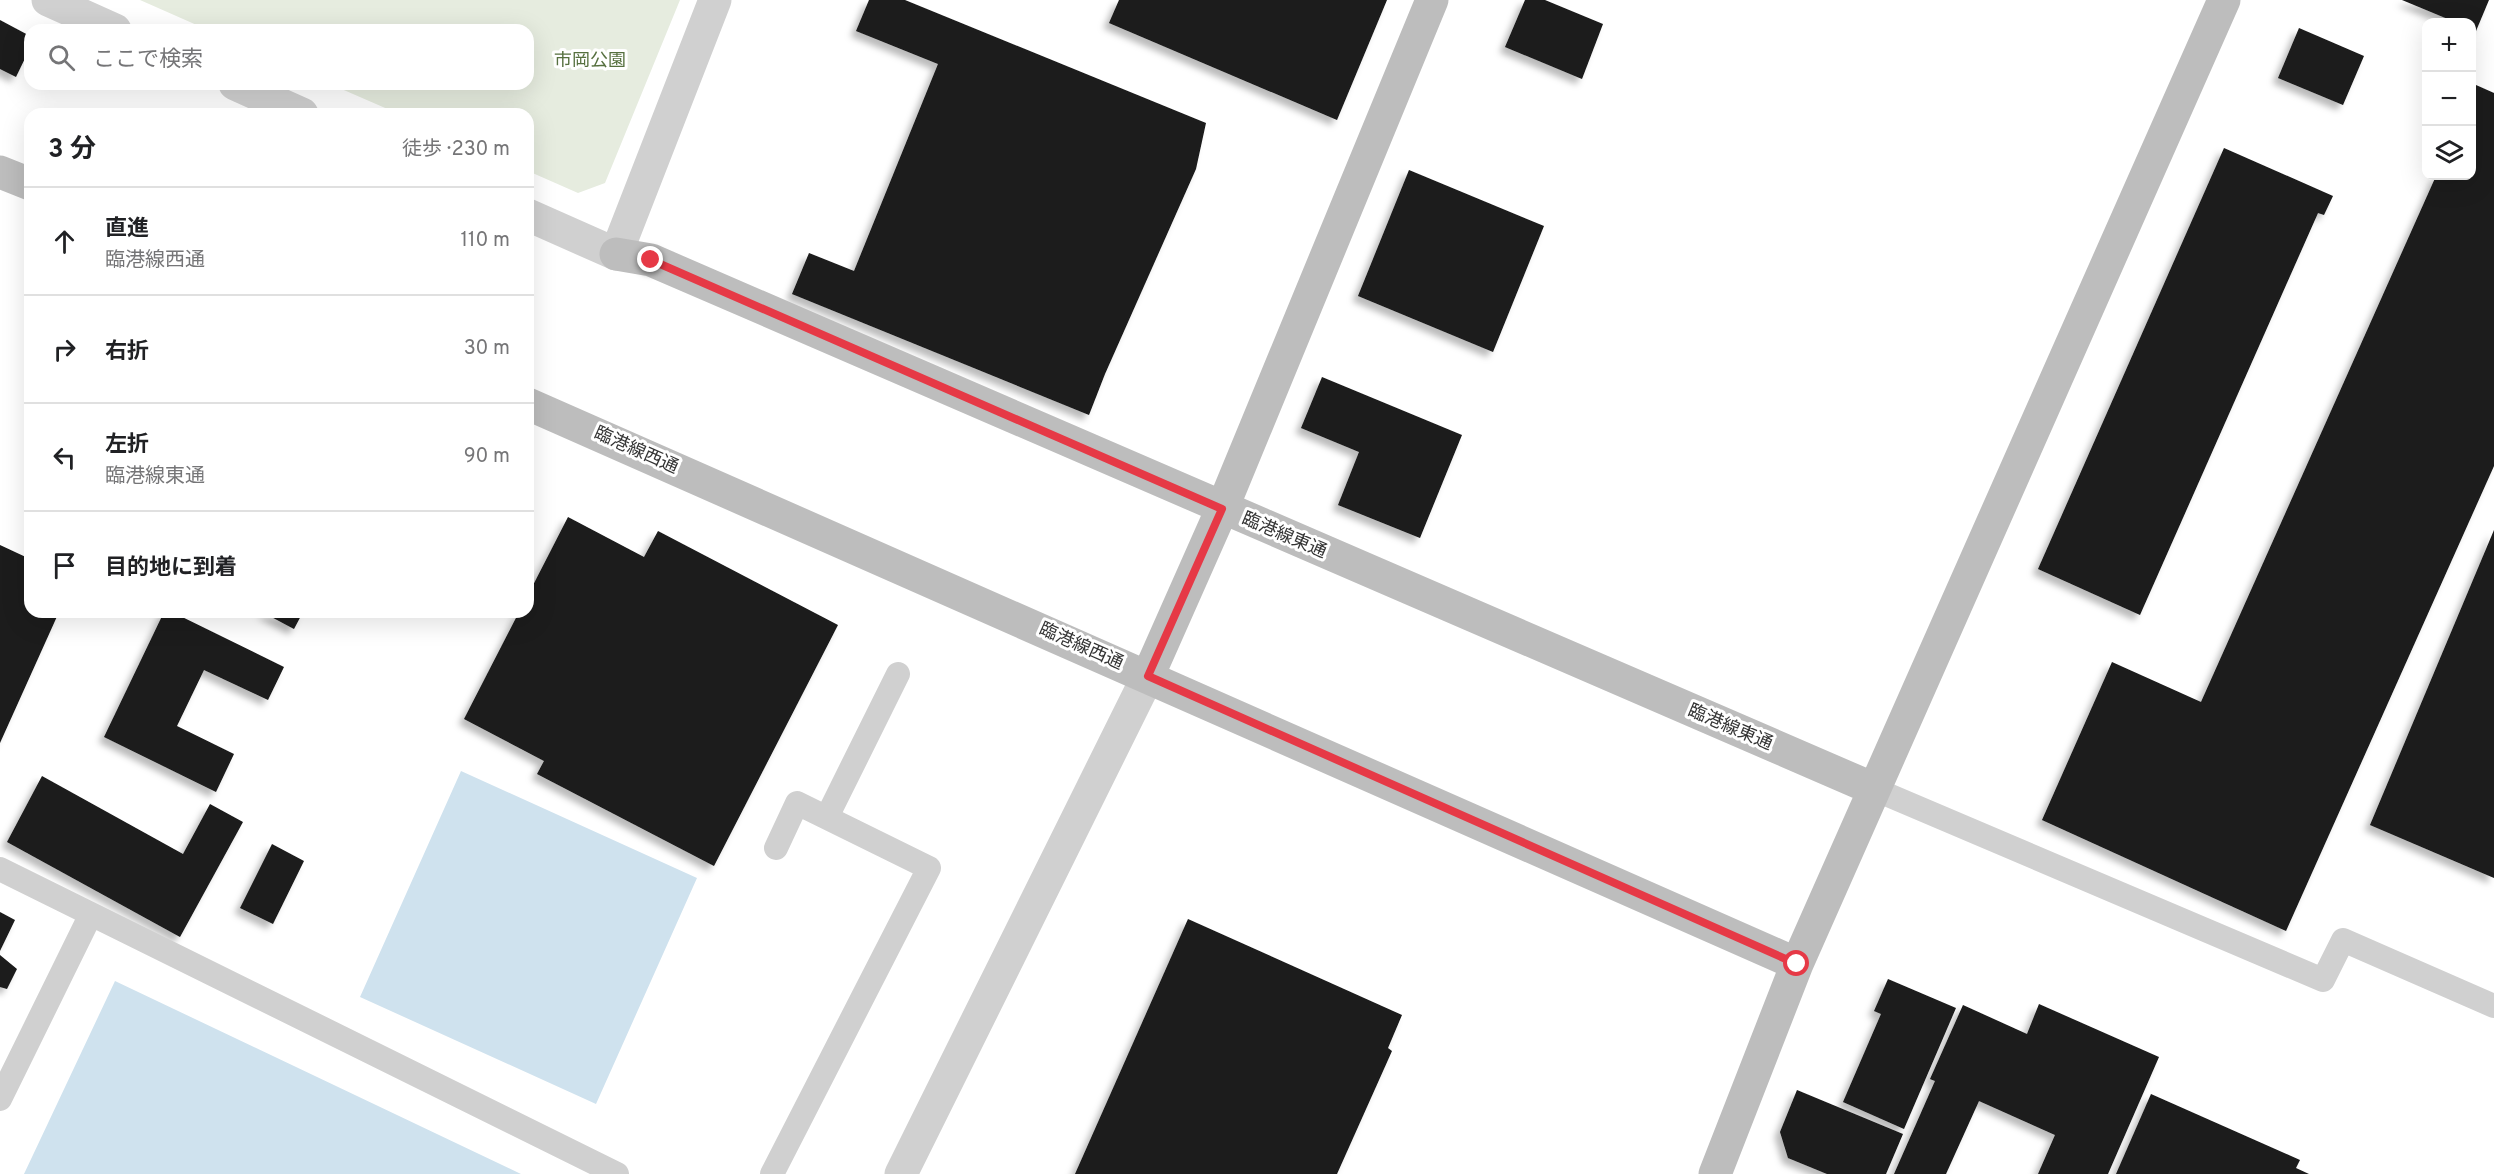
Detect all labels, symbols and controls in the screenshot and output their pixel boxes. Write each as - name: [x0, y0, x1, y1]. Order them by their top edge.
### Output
- map controls: [2422, 18, 2476, 180]
- button: +: [2422, 18, 2476, 72]
- search box: [24, 24, 534, 90]
- icon: search: [45, 41, 78, 74]
- text: ここで検索: [93, 47, 203, 74]
- park label: 市岡公園: [554, 50, 626, 73]
- button: −: [2422, 72, 2476, 126]
- button: layers: [2422, 126, 2476, 180]
- text: 3 分: [48, 134, 96, 167]
- text: 徒歩 · 230 m: [402, 137, 510, 163]
- text: 直進: [105, 216, 149, 243]
- icon: ahead: [48, 225, 81, 258]
- text: 110 m: [461, 228, 510, 254]
- route end: [637, 246, 663, 272]
- text: 臨港線西通: [105, 248, 205, 274]
- icon: right: [48, 333, 81, 366]
- text: 30 m: [464, 336, 510, 362]
- text: 右折: [105, 339, 149, 366]
- street label: 臨港線西通: [590, 422, 682, 480]
- text: 左折: [105, 432, 149, 459]
- icon: left: [48, 441, 81, 474]
- text: 90 m: [464, 444, 510, 470]
- text: 臨港線東通: [105, 464, 205, 490]
- street label: 臨港線東通: [1238, 508, 1330, 564]
- icon: arrive: [48, 549, 81, 582]
- text: 目的地に到着: [105, 555, 237, 582]
- street label: 臨港線西通: [1035, 618, 1127, 676]
- street label: 臨港線東通: [1684, 700, 1776, 756]
- route start: [1783, 950, 1809, 976]

